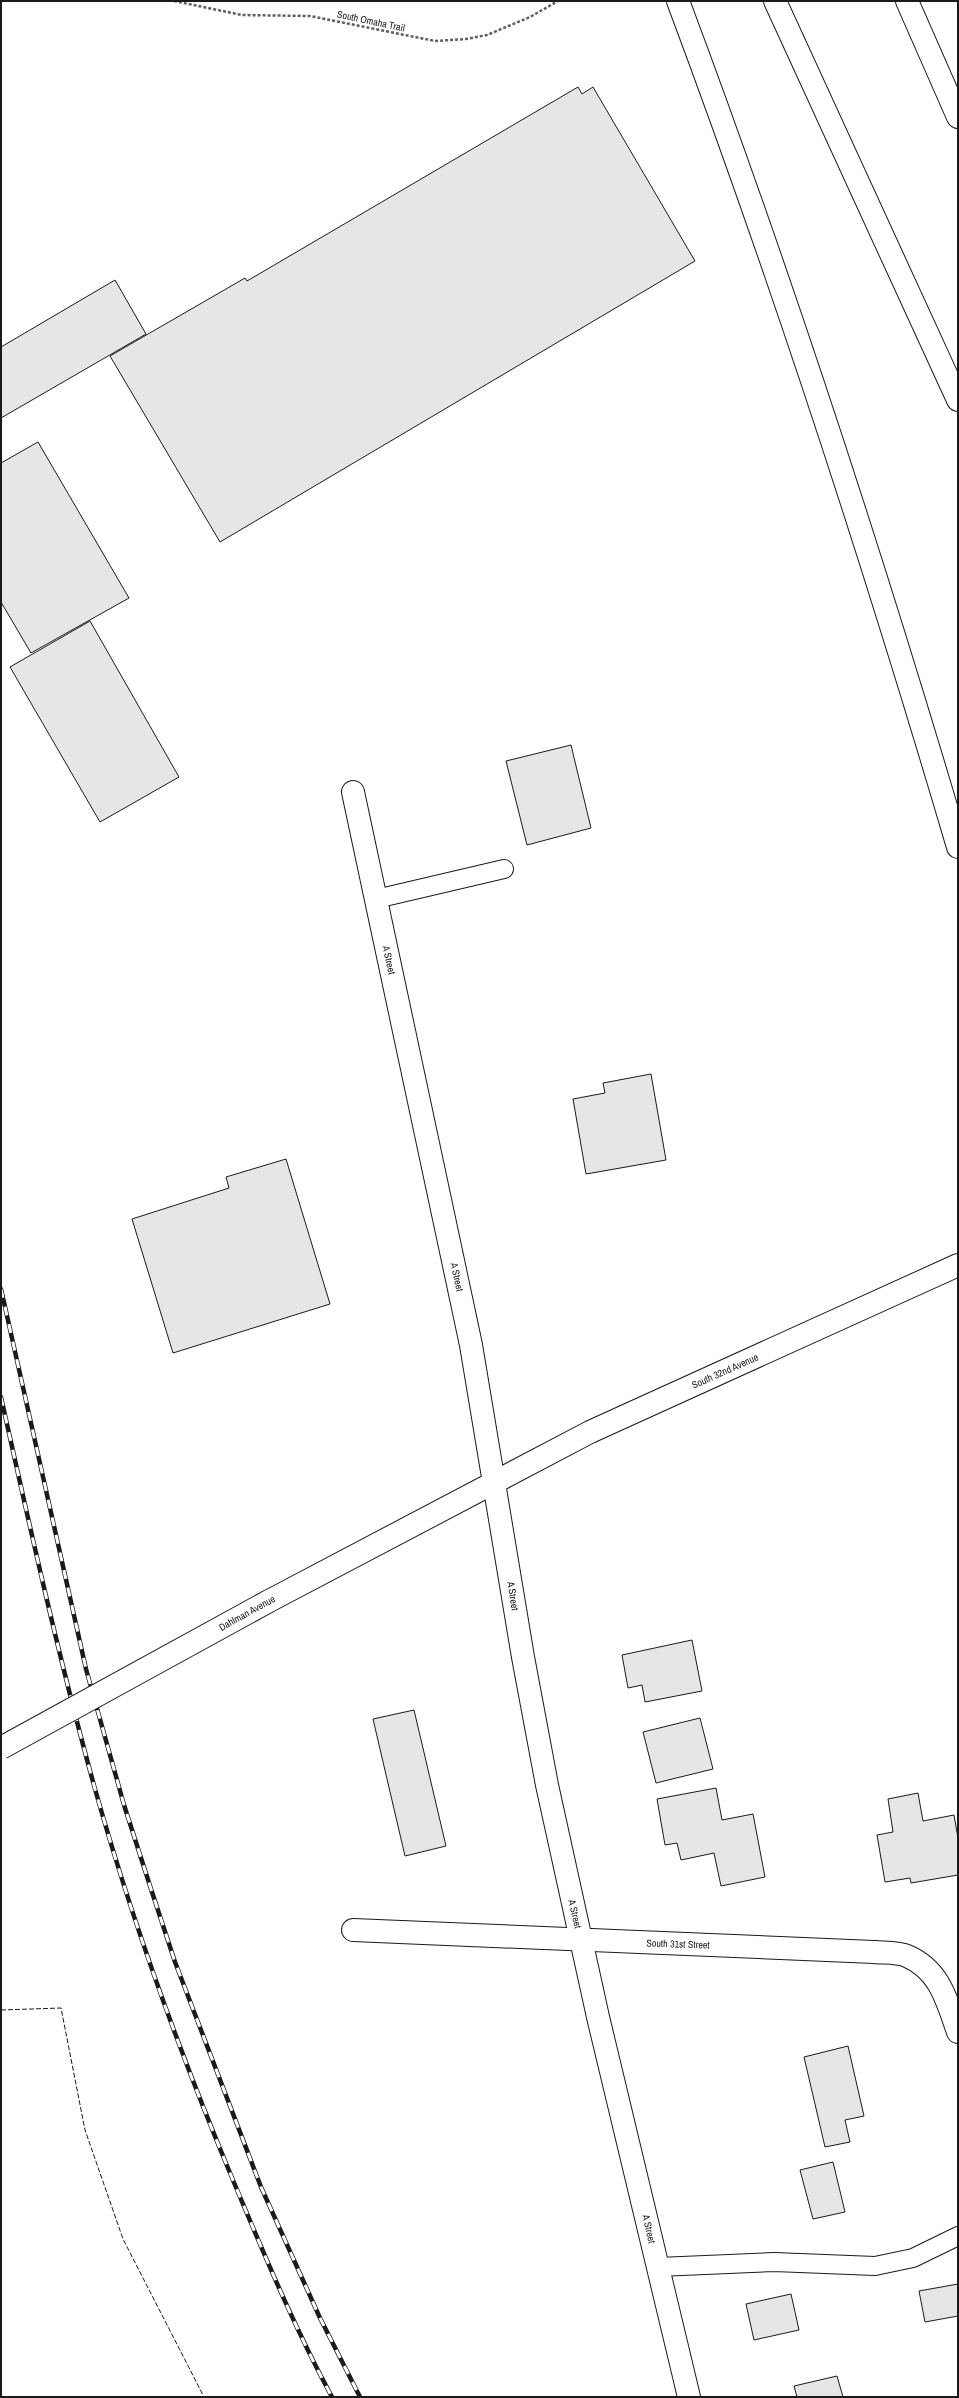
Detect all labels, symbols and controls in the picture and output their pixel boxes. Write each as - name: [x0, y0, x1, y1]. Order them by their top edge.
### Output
- street label: South Omaha Trail: [336, 7, 406, 35]
- street label: A Street: [379, 943, 399, 976]
- street label: A Street: [447, 1260, 467, 1293]
- street label: South 32nd Avenue: [690, 1350, 761, 1391]
- street label: A Street: [504, 1580, 522, 1612]
- street label: Dahlman Avenue: [217, 1592, 278, 1634]
- street label: A Street: [565, 1897, 585, 1930]
- street label: South 31st Street: [646, 1936, 711, 1952]
- street label: A Street: [639, 2212, 659, 2245]

